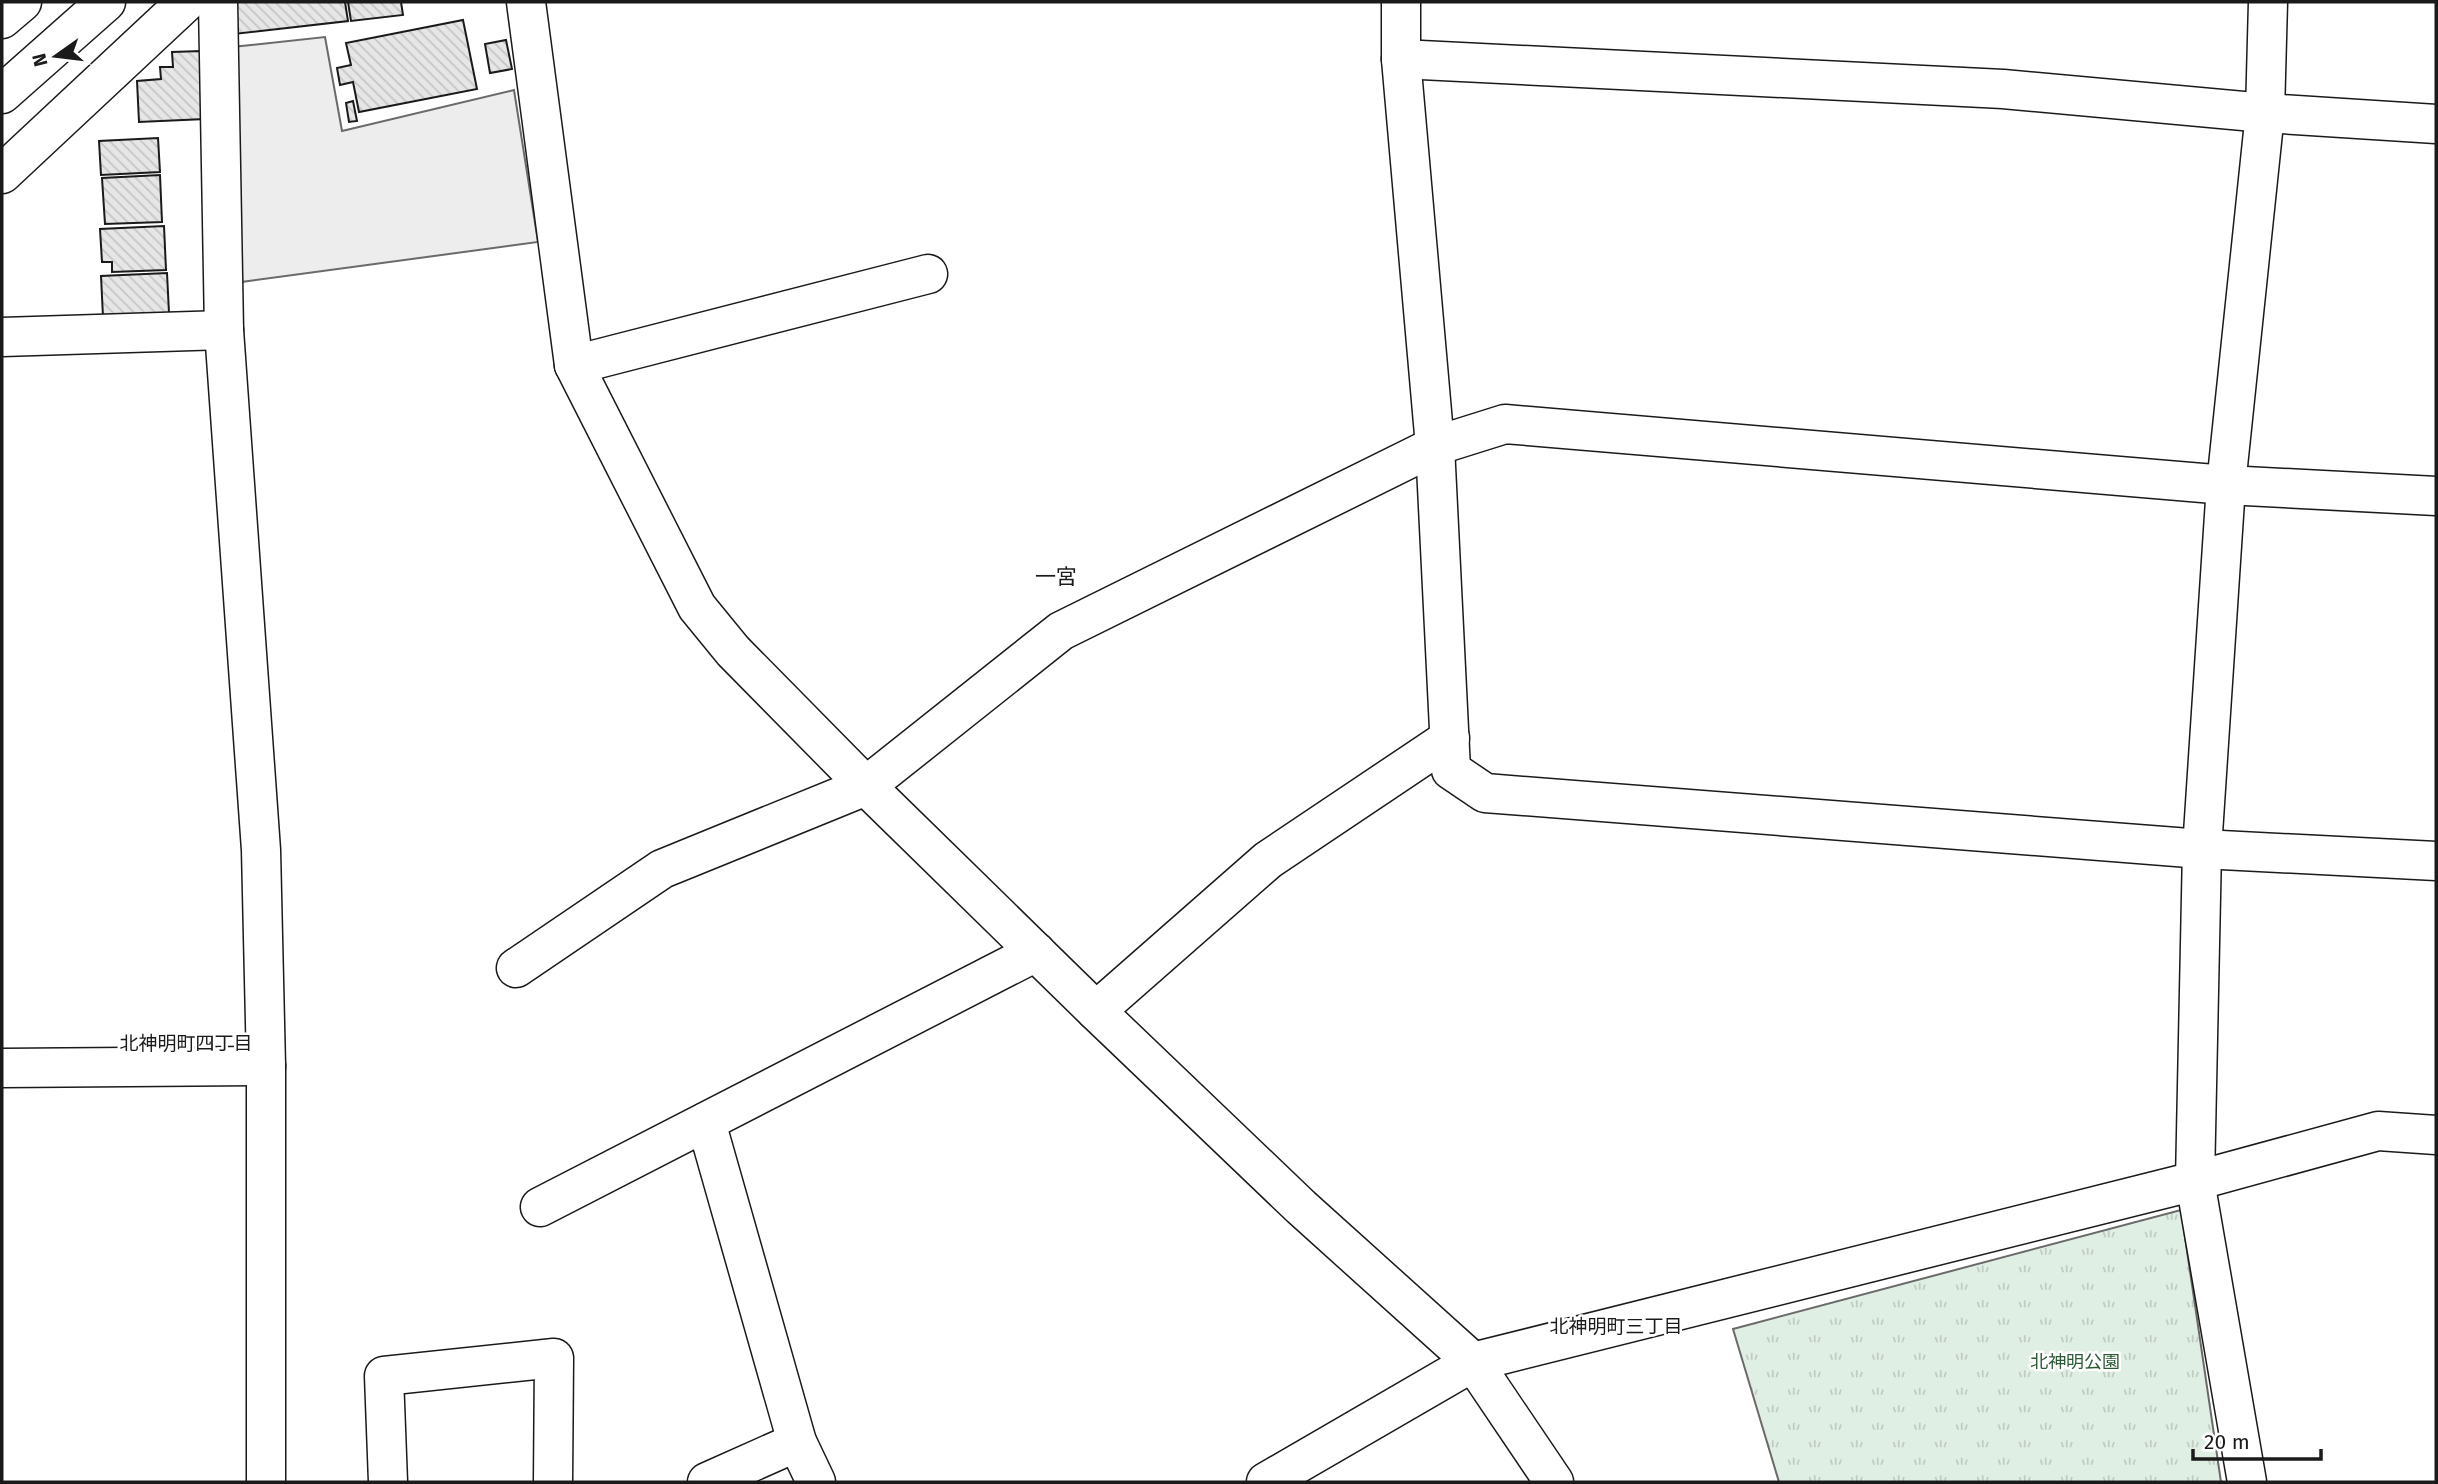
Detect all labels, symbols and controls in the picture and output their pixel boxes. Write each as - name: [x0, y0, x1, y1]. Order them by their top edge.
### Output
- north arrow: [21, 21, 91, 91]
- text: N: [27, 51, 53, 69]
- district label: 一宮: [1035, 564, 1077, 590]
- district label: 北神明町四丁目: [119, 1032, 253, 1055]
- district label: 北神明町三丁目: [1549, 1315, 1683, 1338]
- park label: 北神明公園: [2030, 1351, 2120, 1373]
- scale bar: [2193, 1418, 2321, 1462]
- text: 20 m: [2204, 1429, 2250, 1455]

